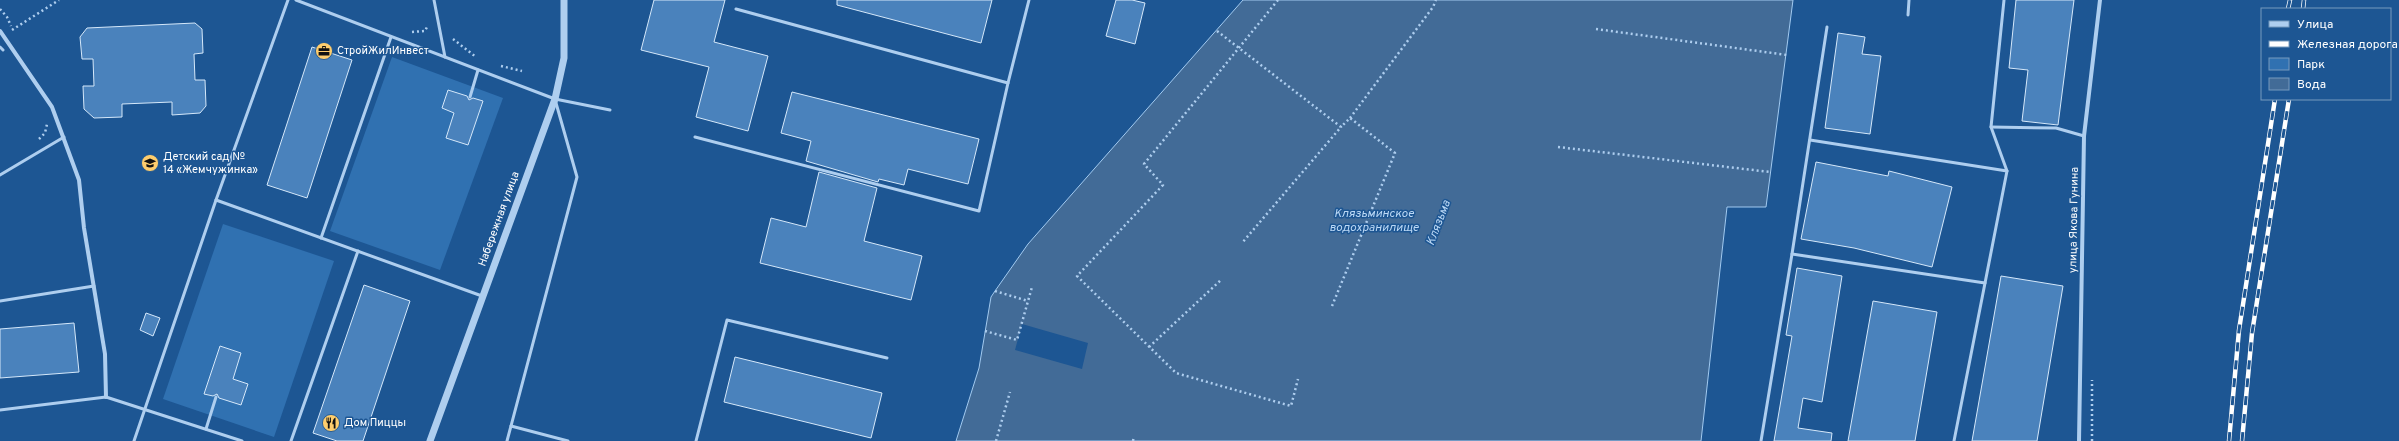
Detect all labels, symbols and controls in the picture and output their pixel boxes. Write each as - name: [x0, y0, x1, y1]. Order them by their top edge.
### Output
- legend: [2261, 8, 2391, 100]
- text: Улица: [2297, 17, 2333, 33]
- text: Железная дорога: [2297, 37, 2398, 53]
- office icon: СтройЖилИнвест: [314, 41, 334, 61]
- place label: СтройЖилИнвест: [337, 44, 429, 58]
- text: Парк: [2297, 57, 2325, 73]
- text: Вода: [2297, 77, 2326, 93]
- place label: Детский сад № 14 «Жемчужинка»: [163, 150, 258, 177]
- school or university icon: Детский сад № 14 «Жемчужинка»: [140, 153, 160, 173]
- street label: улица Якова Гунина: [2066, 167, 2082, 273]
- street label: Набережная улица: [475, 170, 523, 268]
- water label: Клязьма: [1423, 197, 1455, 248]
- water label: Клязьминское водохранилище: [1329, 206, 1420, 236]
- restaurant icon: Дом Пиццы: [321, 413, 341, 433]
- place label: Дом Пиццы: [344, 416, 406, 430]

